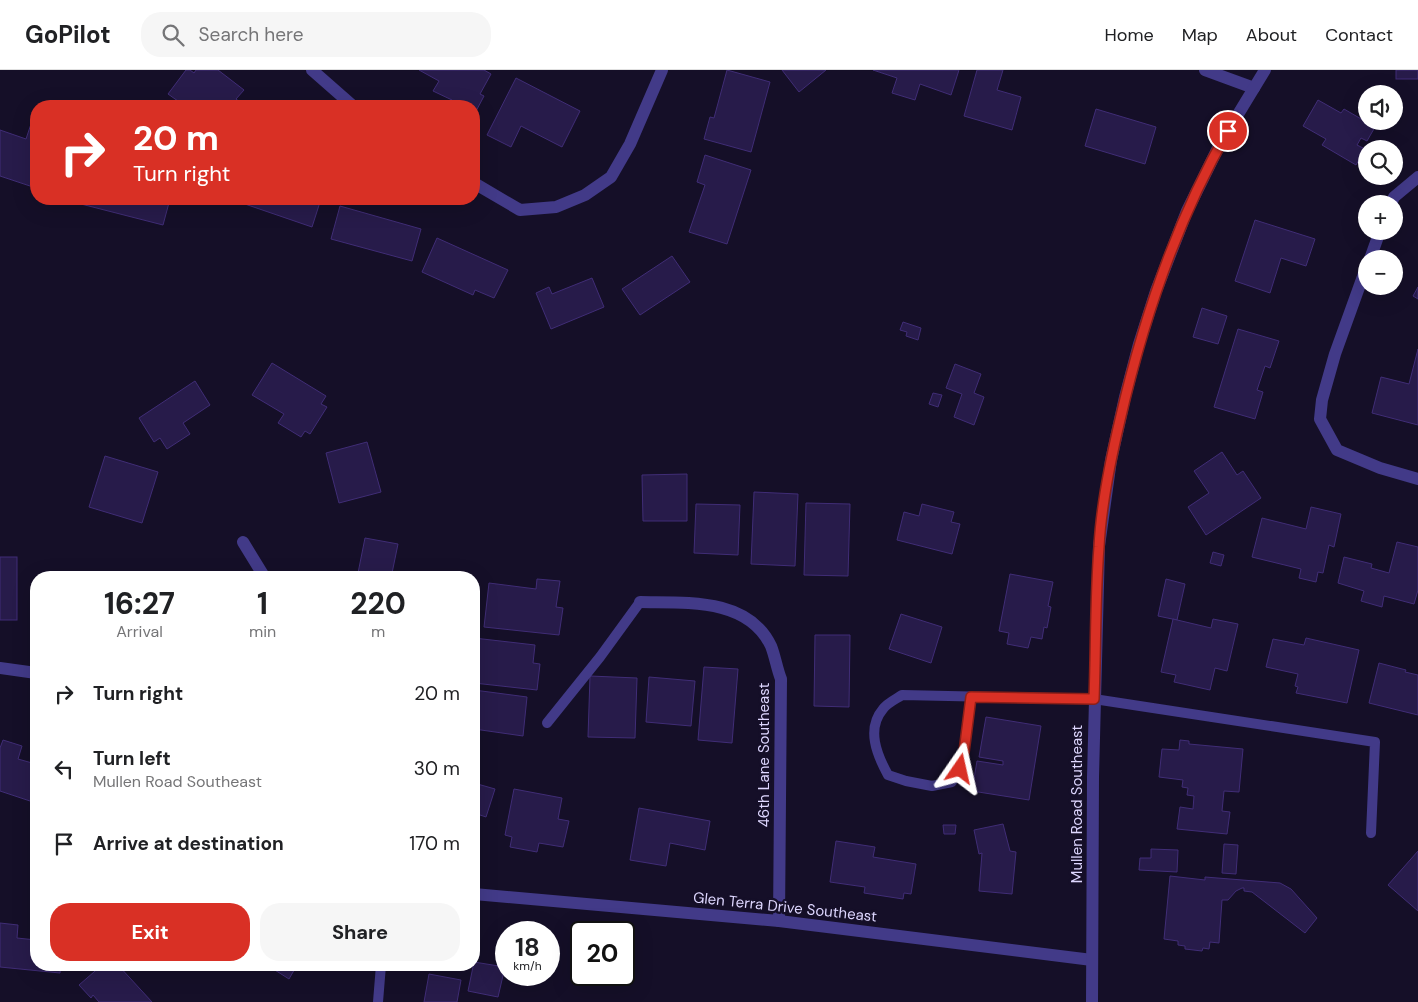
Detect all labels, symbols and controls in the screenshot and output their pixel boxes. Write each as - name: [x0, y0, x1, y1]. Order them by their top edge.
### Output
- search box: [141, 12, 491, 57]
- text: GoPilot: [25, 19, 111, 50]
- icon: search: [159, 21, 187, 49]
- text: Search here: [199, 22, 303, 47]
- text: Home: [1104, 23, 1154, 47]
- text: Map: [1182, 23, 1218, 47]
- text: About: [1246, 23, 1297, 47]
- text: Contact: [1325, 23, 1393, 47]
- map controls: [1358, 85, 1403, 295]
- button: sound: [1358, 85, 1403, 130]
- pin: [1207, 110, 1249, 152]
- text: 20 m: [133, 115, 219, 161]
- icon: arrive: [1214, 117, 1242, 145]
- icon: right: [50, 120, 115, 185]
- button: search: [1358, 140, 1403, 185]
- text: Turn right: [133, 159, 230, 188]
- button: +: [1358, 195, 1403, 240]
- button: −: [1358, 250, 1403, 295]
- text: 16:27: [104, 584, 175, 623]
- text: 1: [257, 584, 268, 623]
- text: 220: [350, 584, 406, 623]
- text: Arrival: [116, 621, 163, 642]
- text: min: [249, 621, 276, 642]
- text: m: [371, 621, 385, 642]
- icon: right: [50, 680, 78, 708]
- text: Turn right: [93, 681, 183, 706]
- text: 20 m: [414, 681, 460, 706]
- street label: 46th Lane Southeast: [754, 683, 774, 827]
- street label: Mullen Road Southeast: [1067, 725, 1087, 883]
- position arrow: [933, 742, 985, 794]
- text: Turn left: [93, 746, 171, 771]
- icon: left: [50, 755, 78, 783]
- text: 30 m: [414, 756, 460, 781]
- text: Mullen Road Southeast: [93, 771, 262, 792]
- icon: arrive: [50, 830, 78, 858]
- text: Arrive at destination: [93, 831, 284, 856]
- text: 170 m: [409, 831, 460, 856]
- street label: Glen Terra Drive Southeast: [692, 887, 878, 927]
- button: Exit: [50, 903, 250, 961]
- button: Share: [260, 903, 460, 961]
- speed limit sign: 20: [570, 921, 635, 986]
- text: 18: [515, 931, 540, 964]
- text: km/h: [513, 958, 542, 974]

